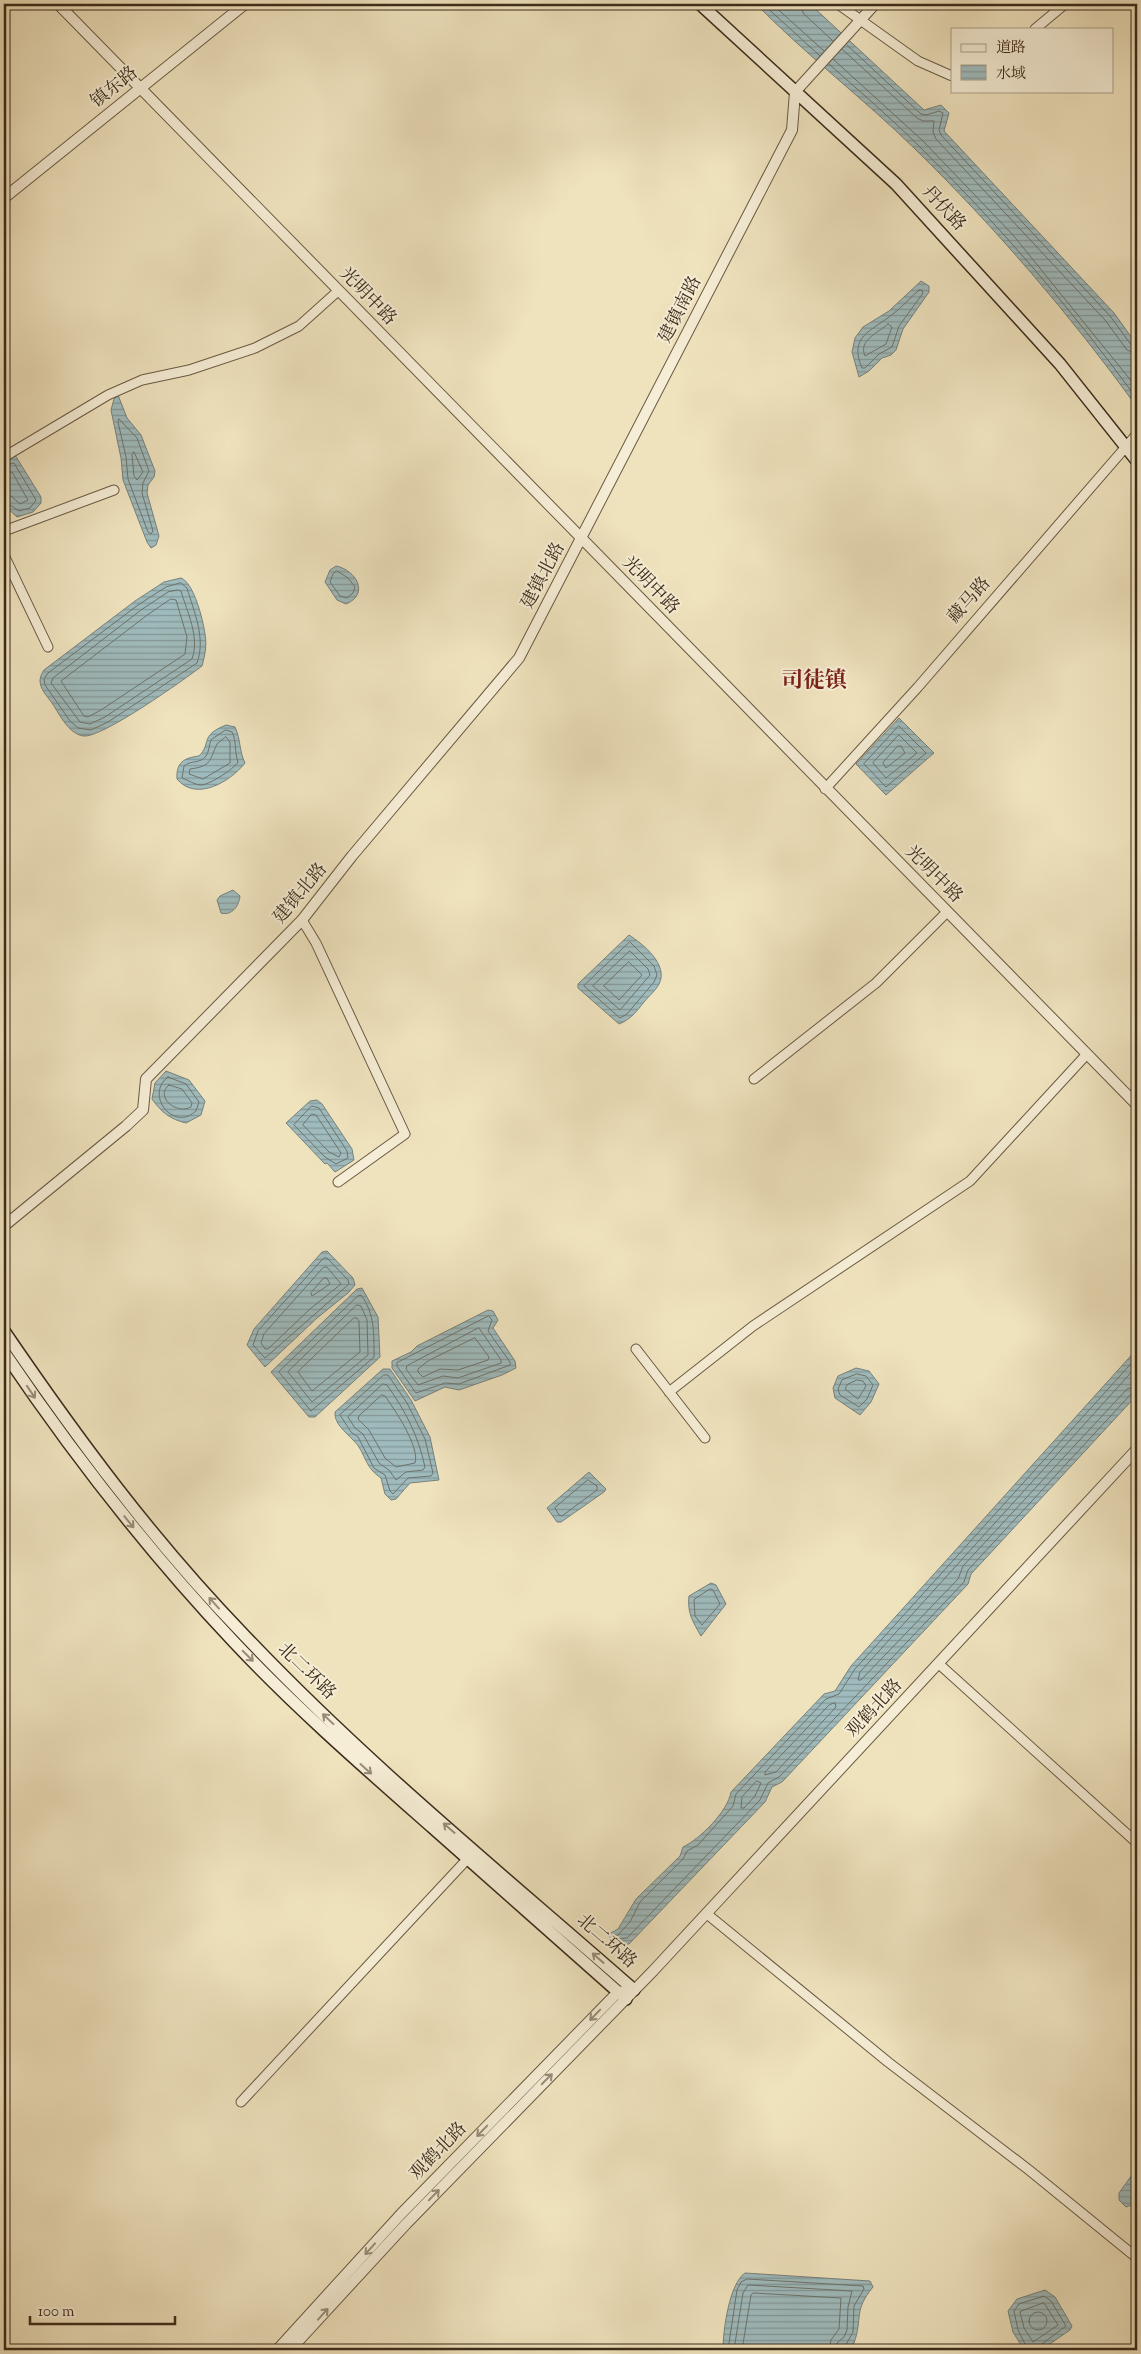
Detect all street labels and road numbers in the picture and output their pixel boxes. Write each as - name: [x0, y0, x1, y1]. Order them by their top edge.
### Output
- street label: 镇东路: [86, 61, 144, 115]
- street label: 丹伏路: [915, 180, 971, 238]
- street label: 光明中路: [333, 262, 401, 332]
- street label: 建镇南路: [653, 272, 709, 348]
- street label: 建镇北路: [516, 538, 572, 614]
- street label: 光明中路: [616, 551, 684, 621]
- street label: 藏马路: [942, 572, 998, 630]
- street label: 光明中路: [898, 840, 968, 910]
- street label: 建镇北路: [268, 858, 334, 930]
- street label: 北二环路: [271, 1638, 341, 1706]
- street label: 观鹤北路: [841, 1674, 909, 1744]
- street label: 北二环路: [570, 1909, 642, 1975]
- street label: 观鹤北路: [405, 2117, 473, 2187]

